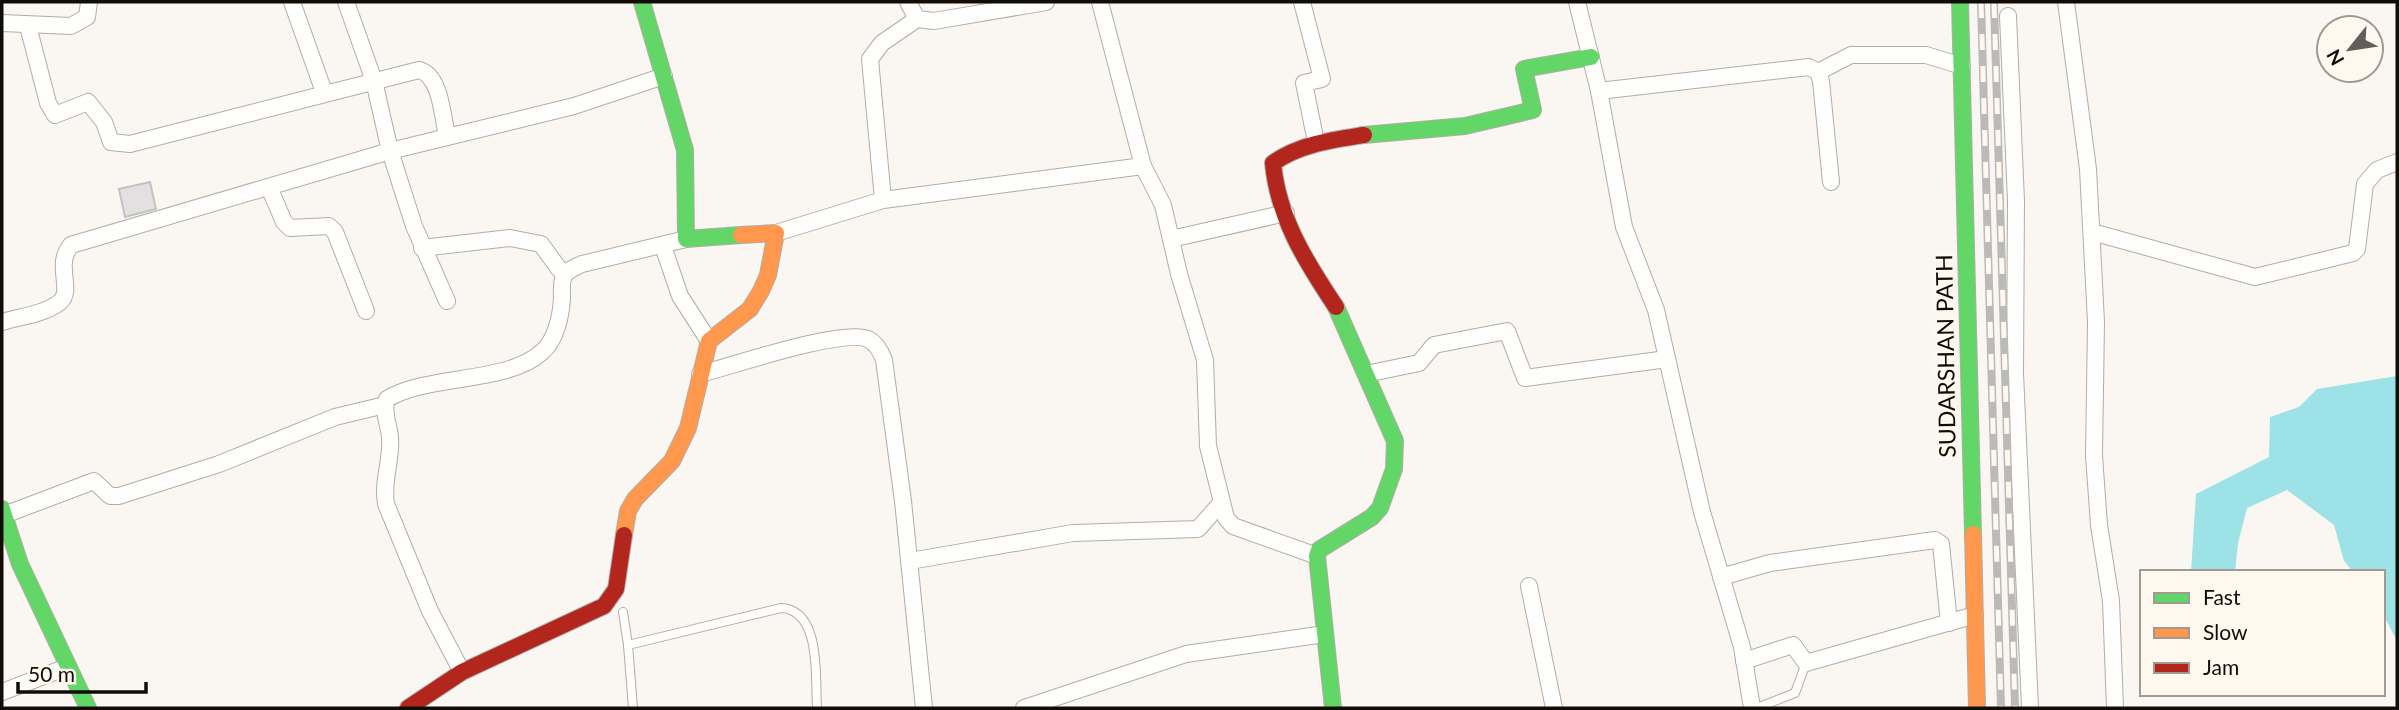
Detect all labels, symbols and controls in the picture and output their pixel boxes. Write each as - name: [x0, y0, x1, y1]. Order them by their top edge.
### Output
- north arrow: [2315, 14, 2385, 84]
- text: N: [2321, 46, 2348, 70]
- street label: SUDARSHAN PATH: [1929, 254, 1961, 458]
- legend: [2140, 570, 2385, 696]
- text: Fast: [2203, 584, 2241, 609]
- text: Slow: [2203, 619, 2248, 644]
- scale bar: [18, 650, 145, 694]
- text: Jam: [2203, 654, 2239, 679]
- text: 50 m: [28, 661, 75, 686]

